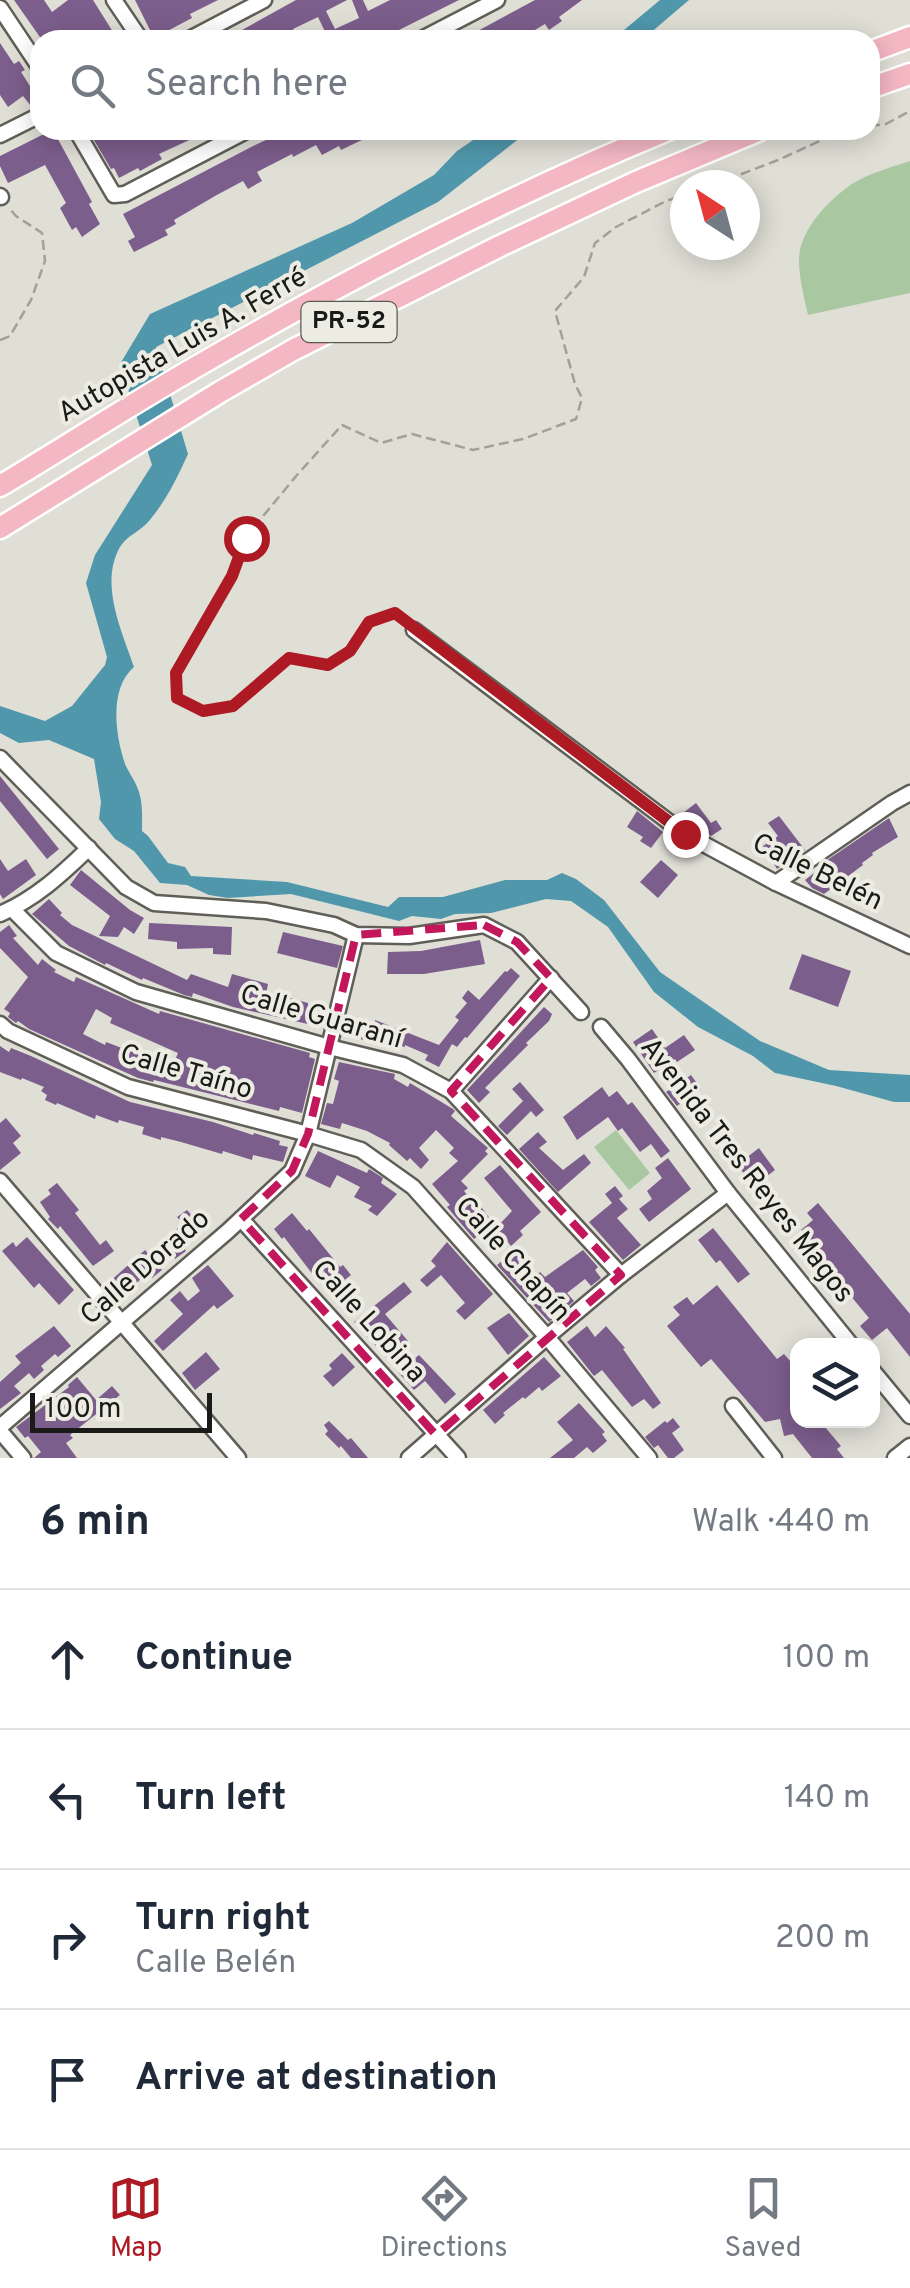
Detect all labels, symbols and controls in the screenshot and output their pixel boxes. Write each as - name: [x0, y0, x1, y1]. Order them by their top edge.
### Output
- search box: [30, 30, 880, 140]
- icon: search: [65, 58, 120, 113]
- text: Search here: [145, 61, 348, 110]
- north arrow: [670, 170, 760, 260]
- street label: Autopista Luis A. Ferré: [52, 260, 314, 432]
- road number: PR-52: [302, 302, 396, 342]
- route start: [224, 516, 270, 562]
- route end: [663, 812, 709, 858]
- street label: Calle Belén: [746, 826, 888, 920]
- street label: Calle Guaraní: [235, 978, 409, 1059]
- street label: Avenida Tres Reyes Magos: [631, 1031, 861, 1311]
- street label: Calle Taíno: [116, 1037, 256, 1109]
- street label: Calle Chapín: [446, 1190, 578, 1330]
- street label: Calle Dorado: [74, 1202, 218, 1334]
- street label: Calle Lobina: [303, 1253, 433, 1391]
- map controls: [790, 1338, 880, 1428]
- button: layers: [790, 1338, 880, 1428]
- scale bar: [30, 1388, 212, 1432]
- text: 100 m: [45, 1392, 121, 1428]
- text: 6 min: [40, 1497, 150, 1550]
- text: Walk · 440 m: [692, 1503, 870, 1543]
- icon: ahead: [40, 1632, 95, 1687]
- text: Continue: [135, 1635, 293, 1684]
- text: 100 m: [783, 1639, 870, 1679]
- icon: left: [40, 1772, 95, 1827]
- text: Turn left: [135, 1775, 287, 1824]
- text: 140 m: [784, 1779, 870, 1819]
- text: Turn right: [135, 1895, 310, 1944]
- icon: right: [40, 1912, 95, 1967]
- text: 200 m: [775, 1919, 870, 1959]
- text: Calle Belén: [135, 1944, 296, 1984]
- icon: arrive: [40, 2052, 95, 2107]
- text: Arrive at destination: [135, 2055, 498, 2104]
- tab: Map: [108, 2171, 163, 2267]
- tab: Directions: [380, 2171, 508, 2267]
- tab: Saved: [725, 2171, 802, 2267]

